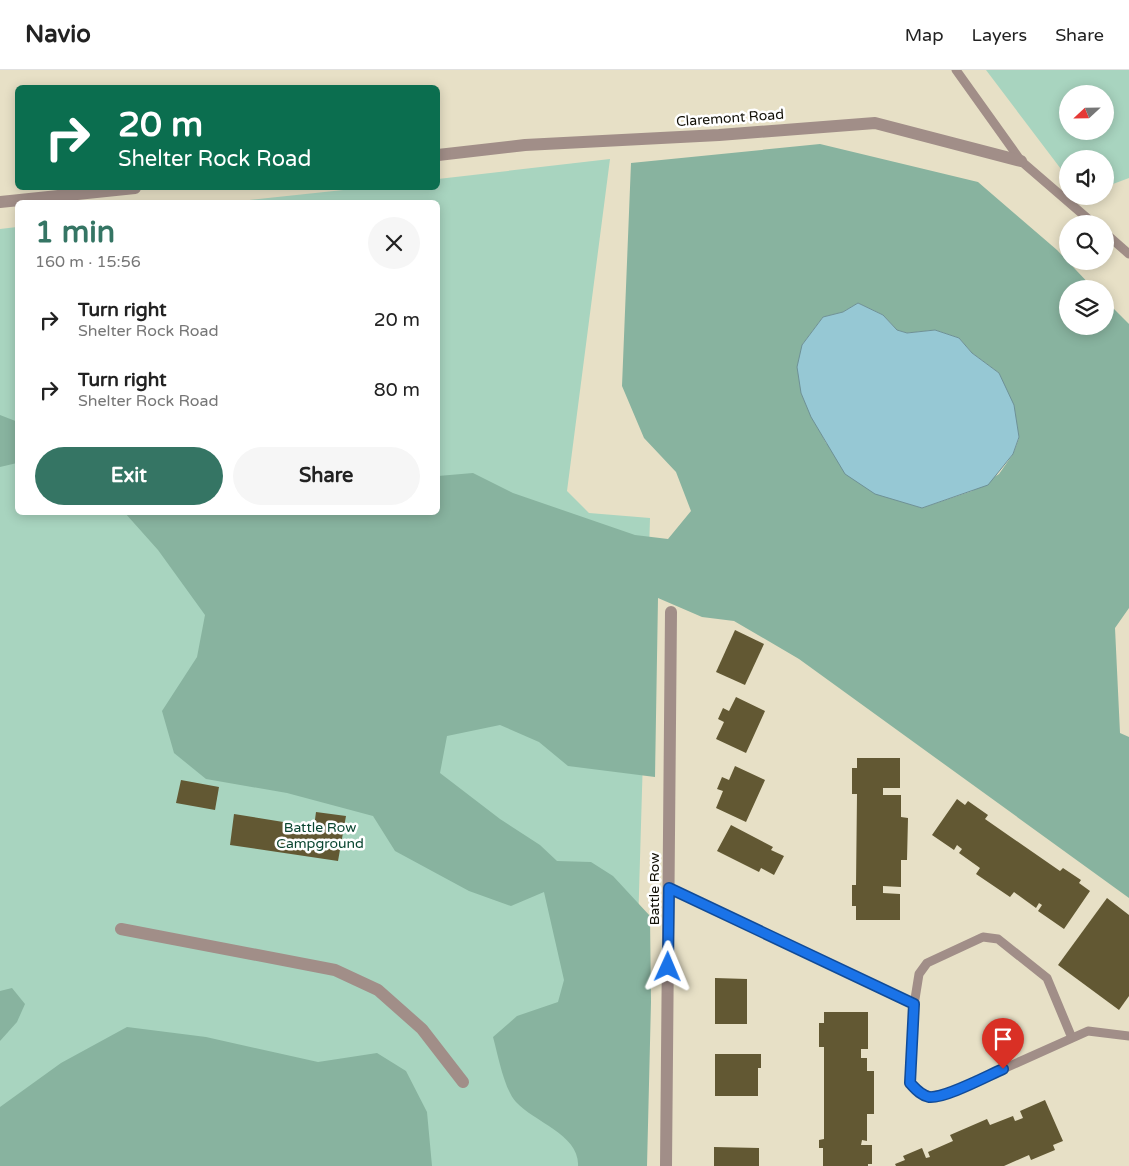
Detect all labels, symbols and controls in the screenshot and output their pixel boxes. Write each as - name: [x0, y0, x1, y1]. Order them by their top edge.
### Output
- text: Navio: [25, 20, 91, 49]
- text: Map: [905, 24, 944, 46]
- text: Layers: [972, 24, 1027, 46]
- text: Share: [1055, 24, 1104, 46]
- north arrow: [1059, 85, 1114, 140]
- map controls: [1059, 85, 1114, 335]
- text: 20 m: [118, 104, 203, 146]
- icon: right: [35, 105, 100, 170]
- street label: Claremont Road: [676, 106, 784, 130]
- text: Shelter Rock Road: [118, 146, 311, 172]
- button: sound: [1059, 150, 1114, 205]
- text: 1 min: [35, 214, 115, 251]
- button: search: [1059, 215, 1114, 270]
- button: close: [368, 217, 420, 269]
- text: 160 m · 15:56: [35, 252, 141, 272]
- button: layers: [1059, 280, 1114, 335]
- text: Turn right: [78, 299, 166, 321]
- icon: right: [35, 306, 63, 334]
- text: 20 m: [374, 309, 420, 331]
- text: Shelter Rock Road: [78, 321, 219, 341]
- text: Turn right: [78, 369, 166, 391]
- icon: right: [35, 376, 63, 404]
- text: 80 m: [374, 379, 420, 401]
- text: Shelter Rock Road: [78, 391, 219, 411]
- button: Exit: [35, 447, 223, 505]
- button: Share: [233, 447, 420, 505]
- park label: Battle Row Campground: [276, 819, 364, 852]
- street label: Battle Row: [646, 853, 663, 925]
- position arrow: [641, 940, 693, 992]
- pin: [982, 1018, 1024, 1069]
- icon: arrive: [989, 1025, 1017, 1053]

